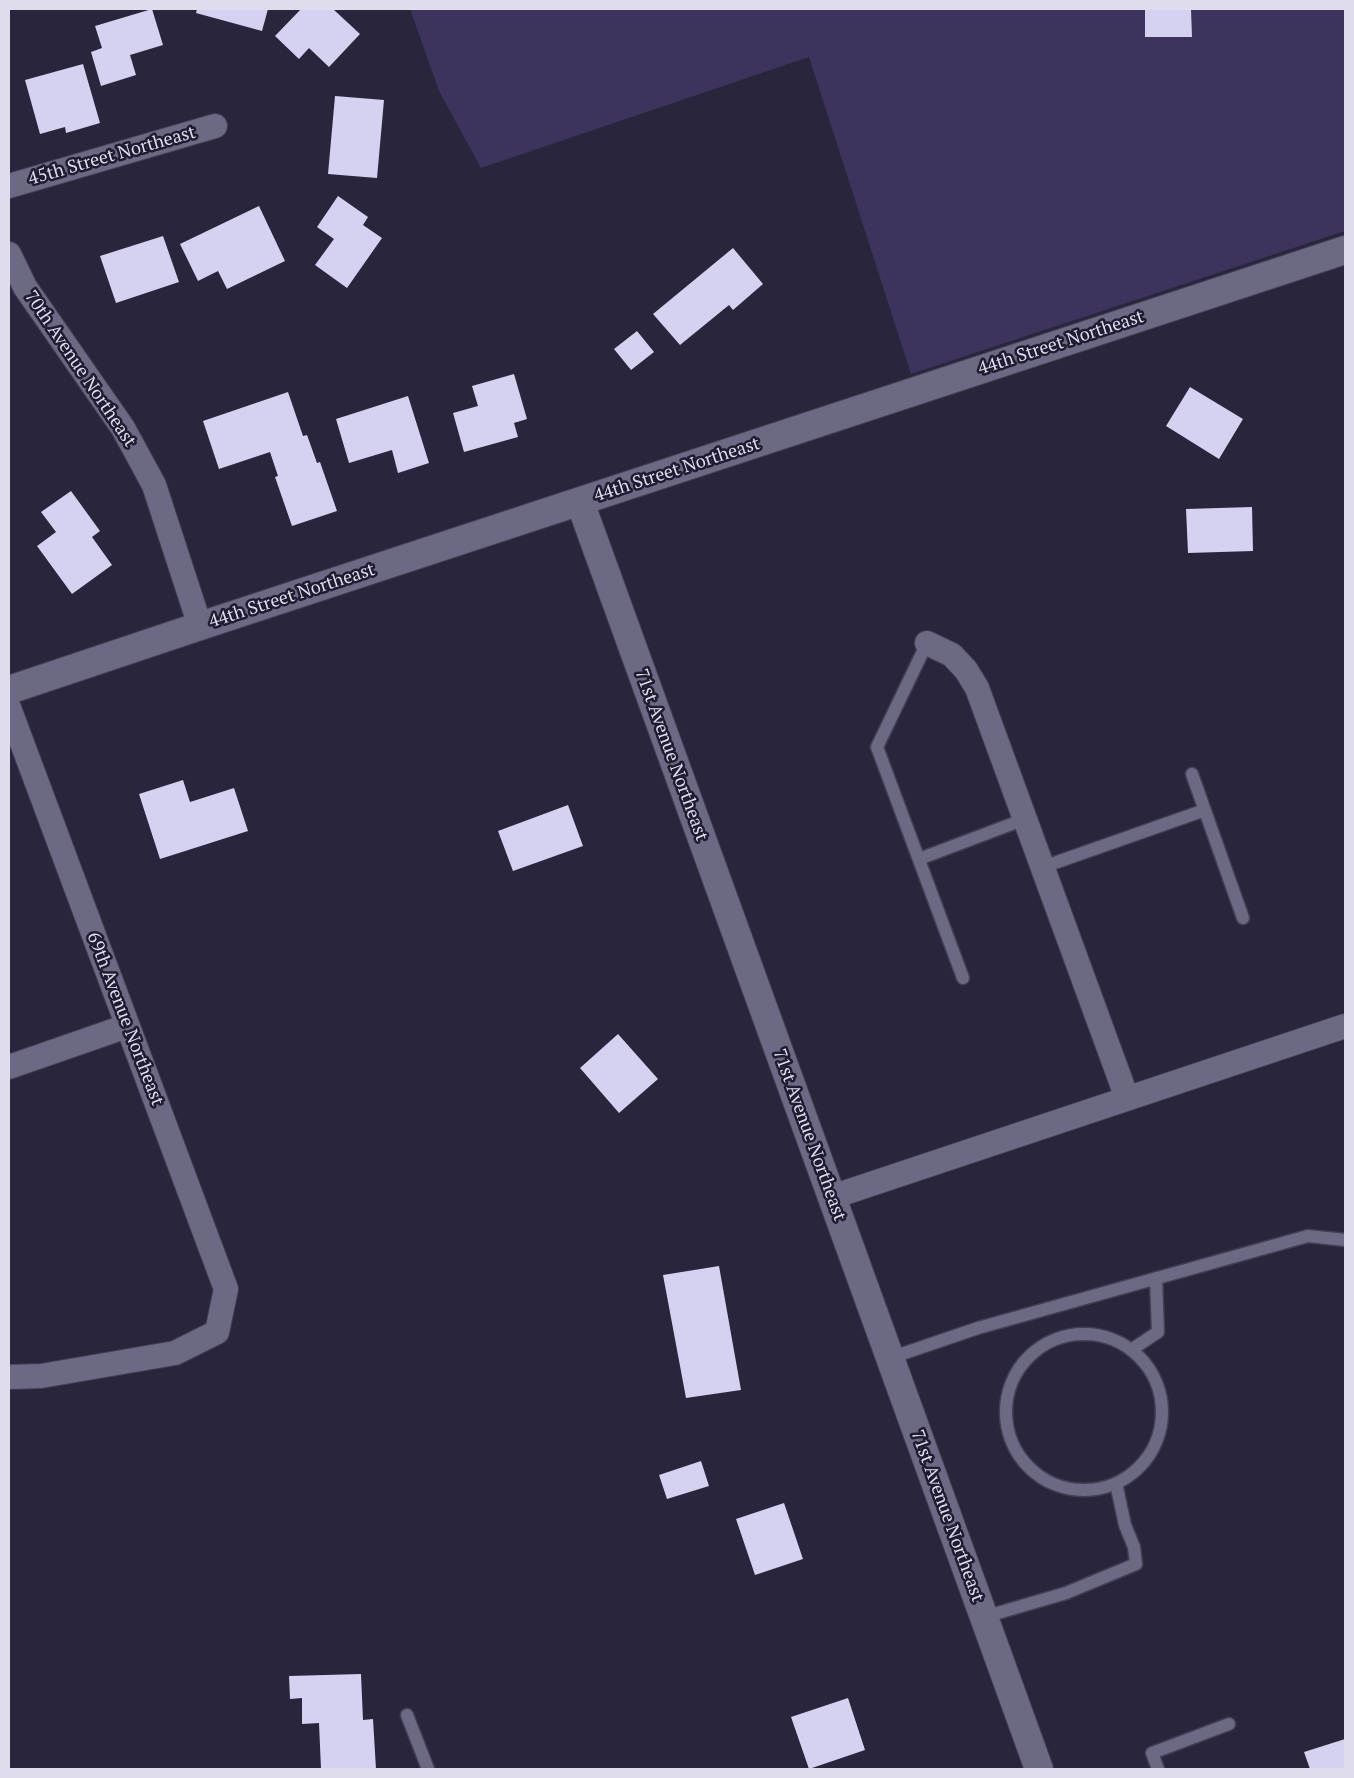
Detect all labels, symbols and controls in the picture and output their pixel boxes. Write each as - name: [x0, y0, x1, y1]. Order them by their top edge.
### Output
- street label: 45th Street Northeast: [26, 122, 198, 190]
- street label: 70th Avenue Northeast: [20, 287, 140, 451]
- street label: 44th Street Northeast: [975, 306, 1147, 380]
- street label: 44th Street Northeast: [591, 433, 763, 507]
- street label: 44th Street Northeast: [206, 559, 378, 633]
- street label: 71st Avenue Northeast: [630, 666, 712, 844]
- street label: 69th Avenue Northeast: [82, 929, 168, 1109]
- street label: 71st Avenue Northeast: [768, 1046, 850, 1224]
- street label: 71st Avenue Northeast: [906, 1427, 988, 1605]

